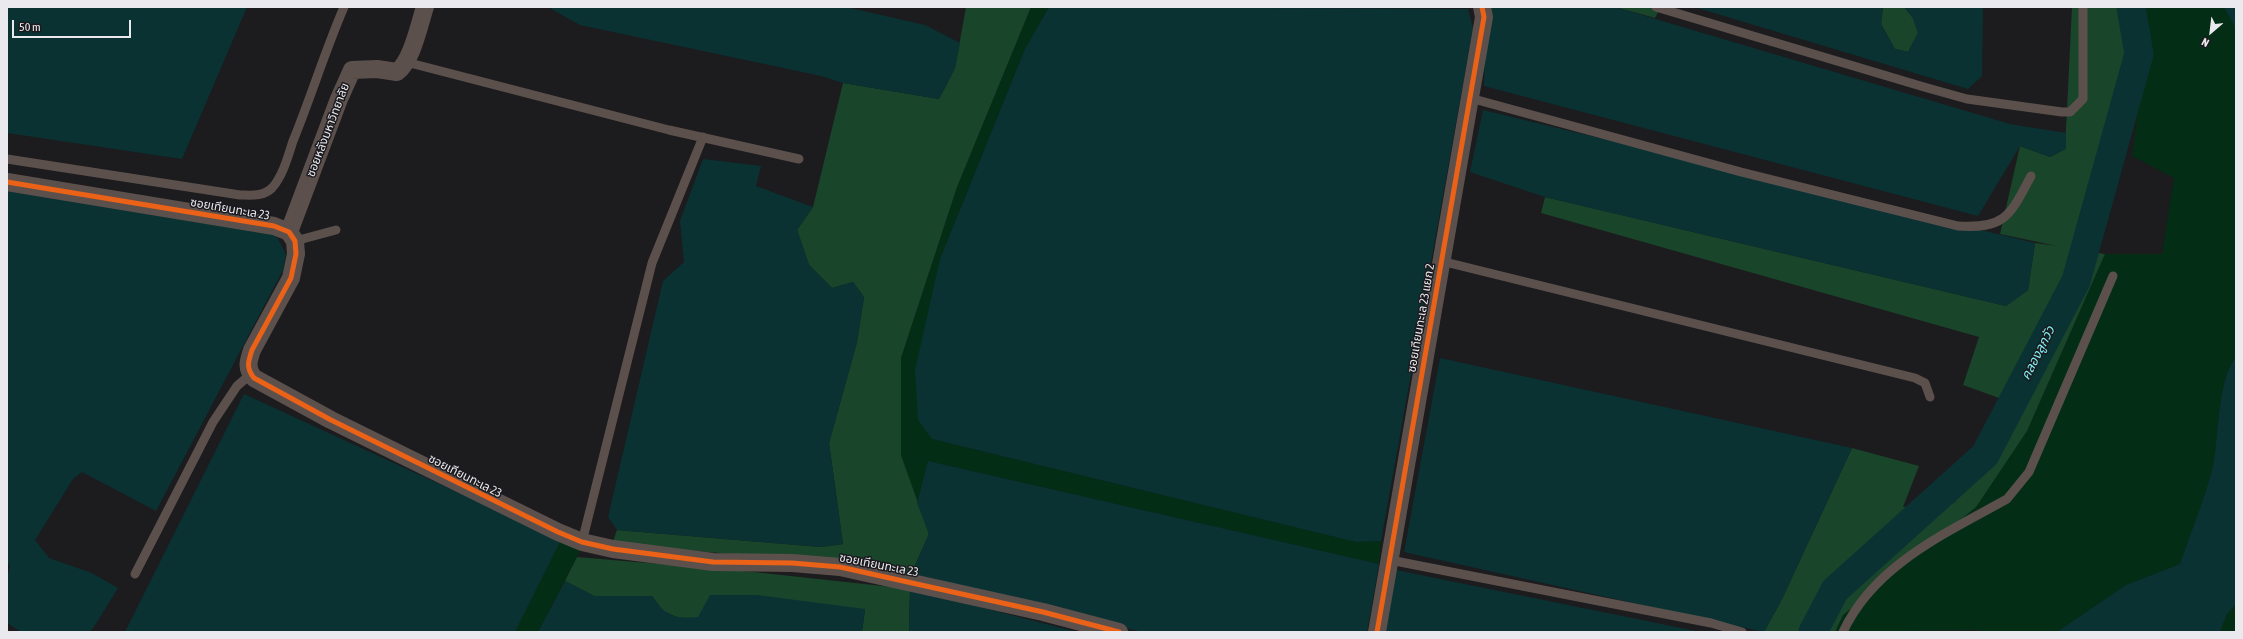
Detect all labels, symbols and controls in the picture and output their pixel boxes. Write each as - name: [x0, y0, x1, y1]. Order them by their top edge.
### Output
- scale bar: [14, 12, 133, 38]
- north arrow: [2191, 12, 2231, 52]
- text: 50 m: [19, 20, 41, 34]
- text: N: [2200, 36, 2211, 49]
- street label: ซอยหลังมหาวิทยาลัย: [303, 81, 353, 179]
- street label: ซอยเทียนทะเล 23: [189, 195, 271, 223]
- street label: ซอยเทียนทะเล 23 แยก 2: [1404, 262, 1438, 374]
- water label: คลองลูกวัว: [2018, 324, 2058, 382]
- street label: ซอยเทียนทะเล 23: [426, 451, 504, 501]
- street label: ซอยเทียนทะเล 23: [838, 550, 920, 580]

